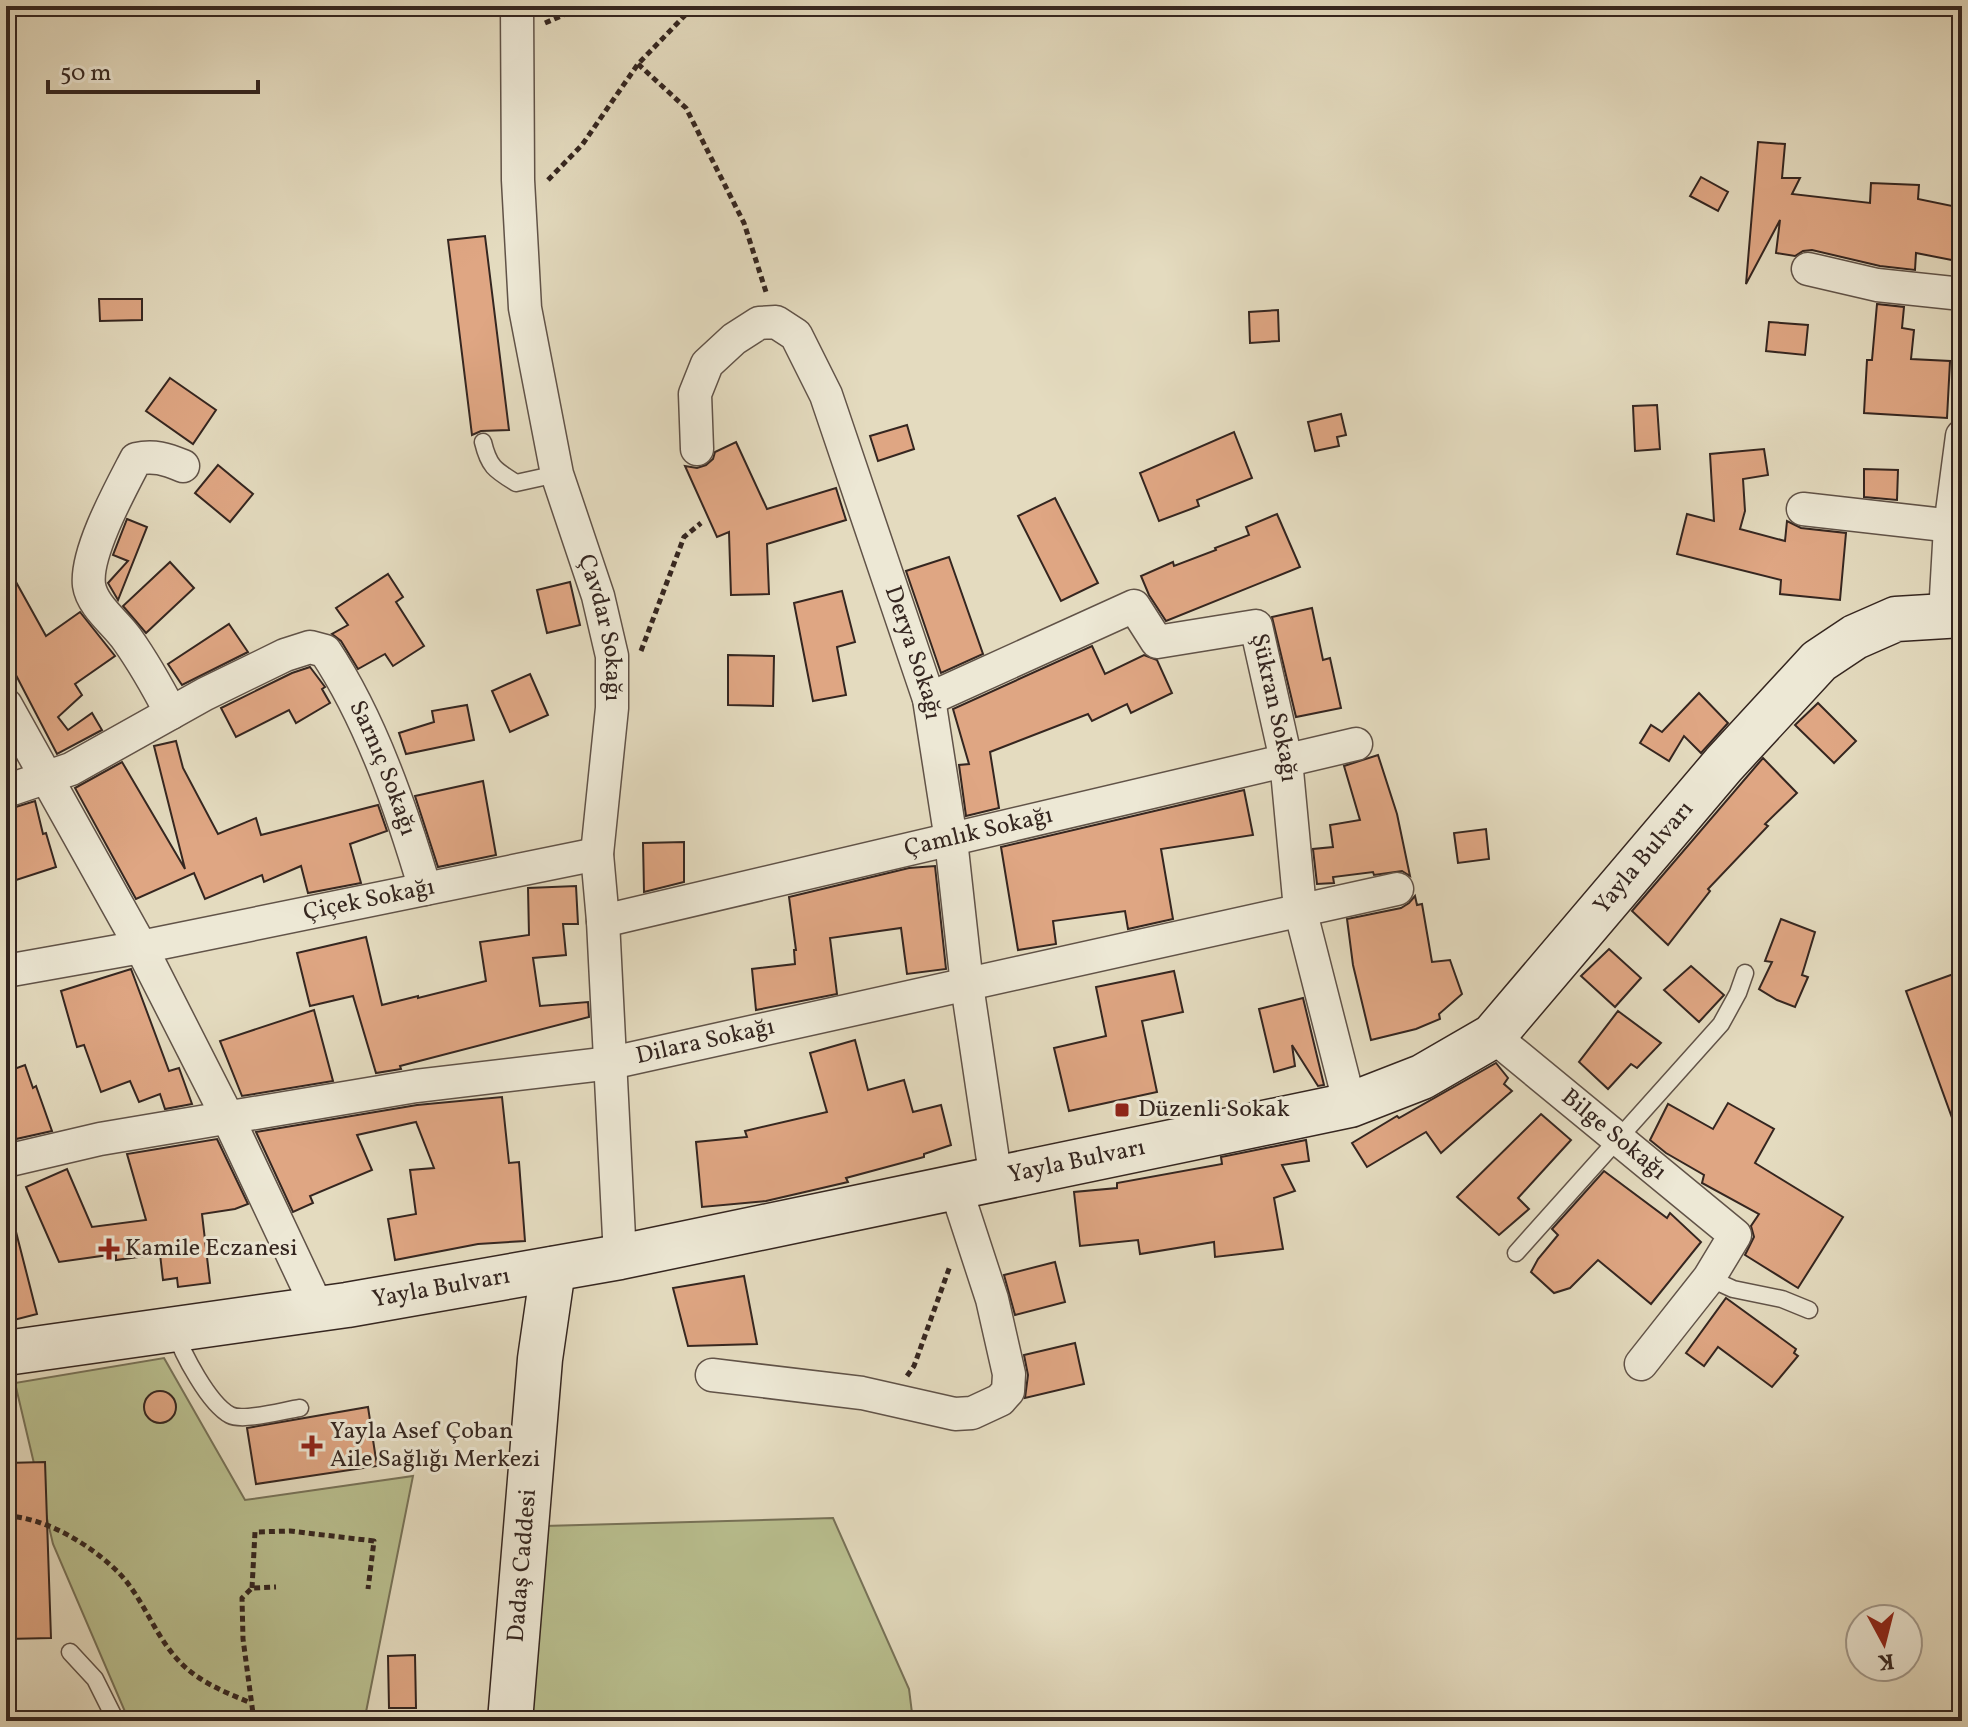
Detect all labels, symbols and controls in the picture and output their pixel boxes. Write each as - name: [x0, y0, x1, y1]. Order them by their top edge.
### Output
- scale bar: [48, 44, 258, 94]
- text: 50 m: [60, 57, 112, 91]
- street label: Çavdar Sokağı: [568, 550, 629, 701]
- street label: Derya Sokağı: [875, 582, 949, 722]
- street label: Şükran Sokağı: [1241, 630, 1305, 784]
- street label: Sarnıç Sokağı: [340, 695, 424, 840]
- street label: Yayla Bulvarı: [1586, 794, 1702, 922]
- street label: Çamlık Sokağı: [901, 799, 1056, 867]
- street label: Çiçek Sokağı: [300, 870, 438, 930]
- street label: Dilara Sokağı: [633, 1010, 778, 1074]
- street label: Bilge Sokağı: [1553, 1081, 1674, 1189]
- place label: Düzenli Sokak: [1138, 1093, 1290, 1127]
- marker: Düzenli Sokak: [1113, 1101, 1131, 1119]
- street label: Yayla Bulvarı: [1005, 1131, 1148, 1193]
- place label: Kamile Eczanesi: [125, 1232, 297, 1266]
- marker: Kamile Eczanesi: [100, 1240, 118, 1258]
- street label: Yayla Bulvarı: [370, 1260, 513, 1317]
- place label: Yayla Asef Çoban Aile Sağlığı Merkezi: [330, 1415, 540, 1477]
- marker: Yayla Asef Çoban Aile Sağlığı Merkezi: [301, 1435, 323, 1457]
- street label: Dadaş Caddesi: [500, 1488, 546, 1644]
- north arrow: [1844, 1603, 1924, 1683]
- text: K: [1876, 1644, 1896, 1677]

